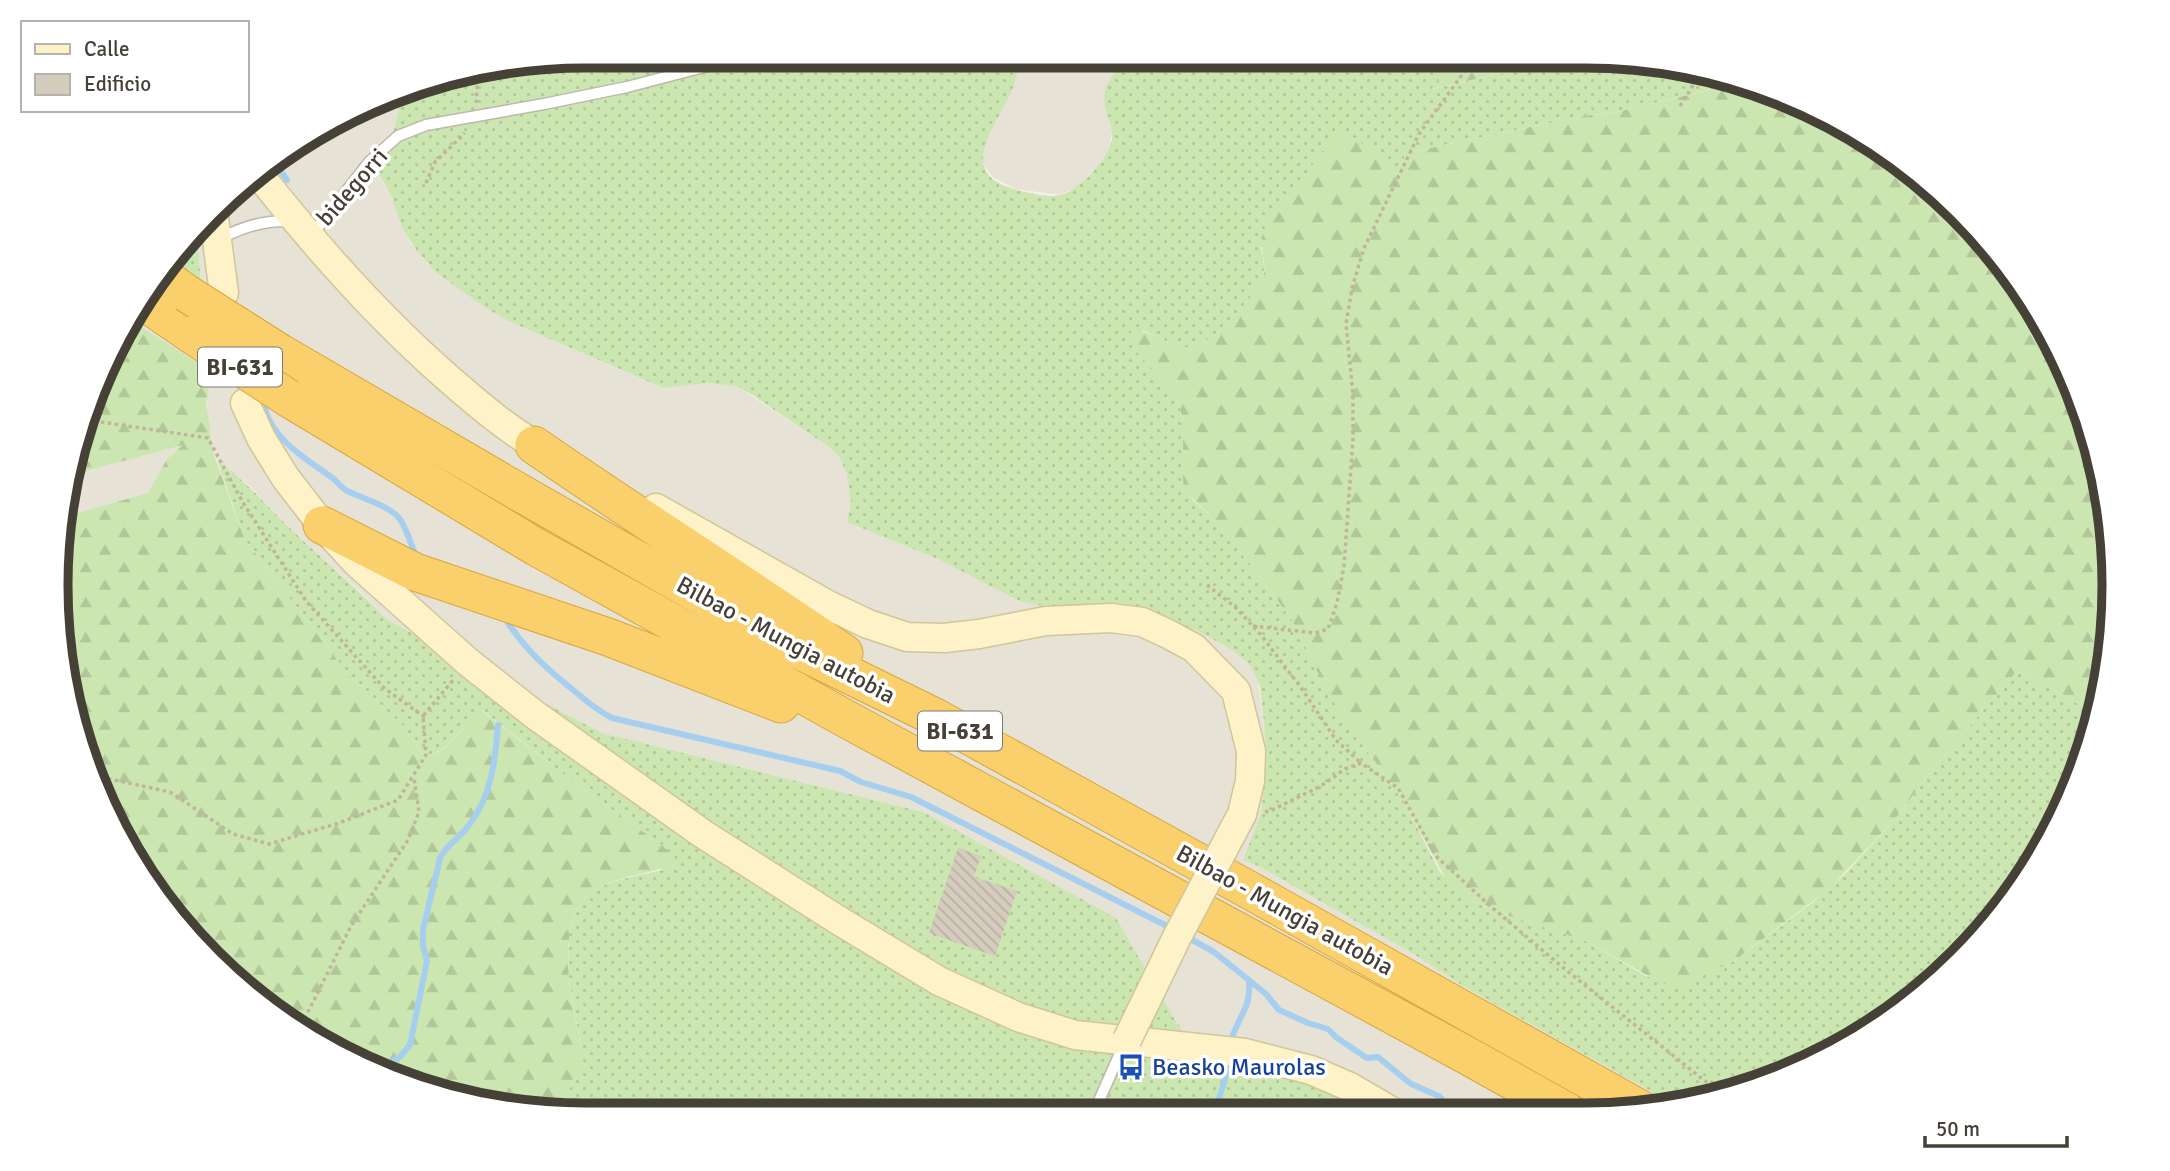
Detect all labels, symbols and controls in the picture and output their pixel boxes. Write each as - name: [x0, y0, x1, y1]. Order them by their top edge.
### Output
- legend: [21, 21, 248, 112]
- text: Calle: [84, 36, 130, 62]
- text: Edificio: [84, 71, 151, 97]
- street label: bidegorri: [310, 142, 394, 232]
- road number: BI-631: [198, 348, 282, 386]
- street label: Bilbao - Mungia autobia: [671, 570, 901, 710]
- road number: BI-631: [918, 712, 1002, 750]
- street label: Bilbao - Mungia autobia: [1171, 838, 1399, 982]
- bus stop icon: Beasko Maurolas: [1116, 1052, 1146, 1082]
- place label: Beasko Maurolas: [1152, 1052, 1326, 1082]
- scale bar: [1925, 1104, 2067, 1148]
- text: 50 m: [1936, 1116, 1980, 1142]

